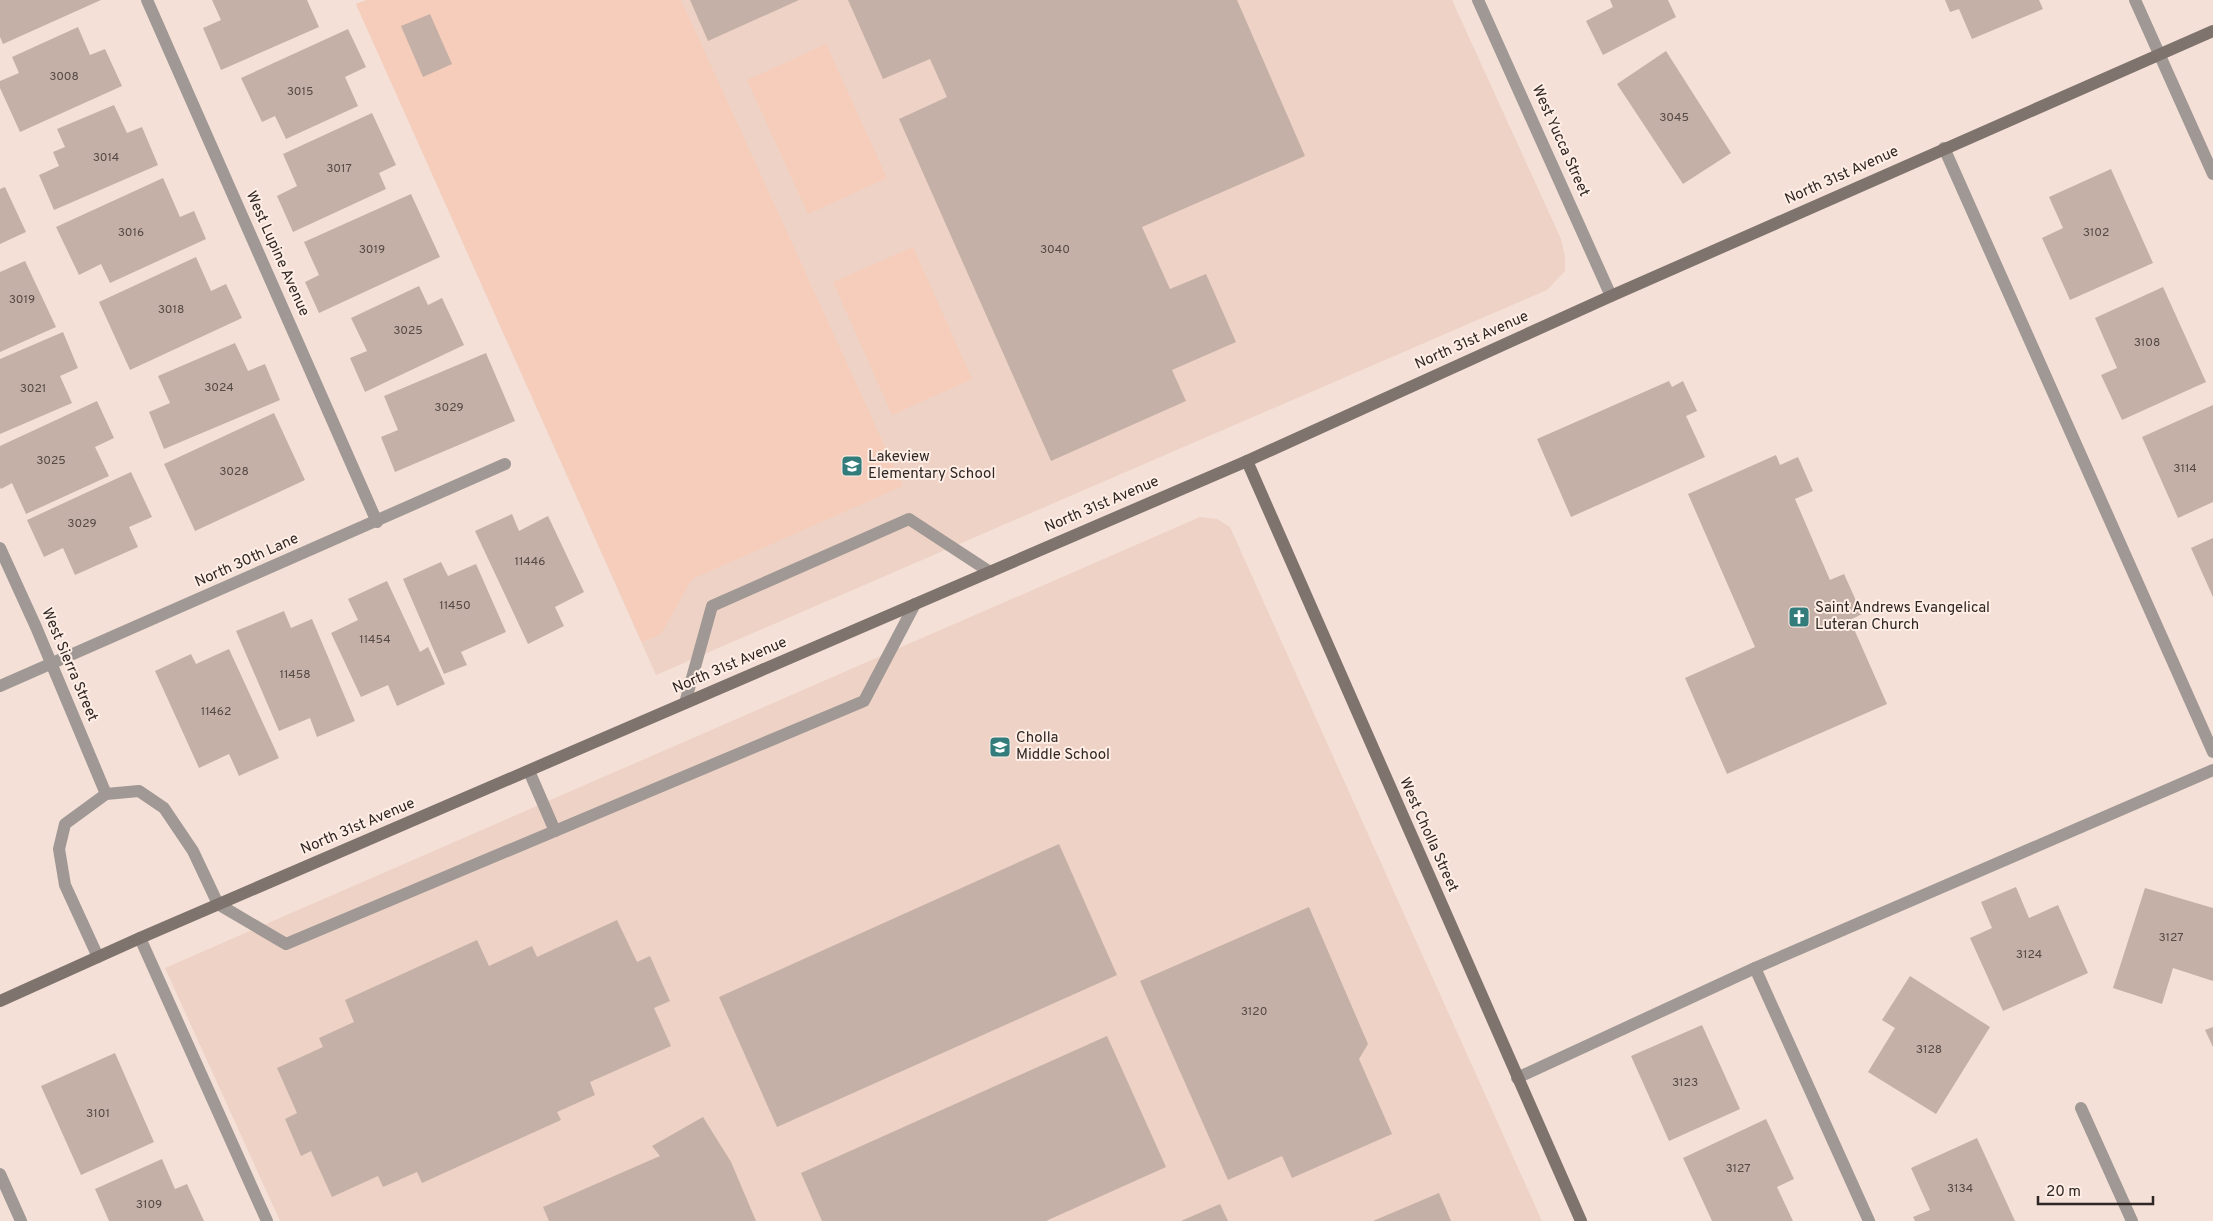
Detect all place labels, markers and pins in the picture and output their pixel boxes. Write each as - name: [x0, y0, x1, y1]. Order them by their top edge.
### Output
- place label: Lakeview Elementary School: [868, 448, 995, 484]
- school or university icon: Lakeview Elementary School: [840, 454, 864, 478]
- place label: Saint Andrews Evangelical Luteran Church: [1815, 599, 1990, 635]
- church icon: Saint Andrews Evangelical Luteran Church: [1787, 605, 1811, 629]
- place label: Cholla Middle School: [1016, 729, 1110, 765]
- school or university icon: Cholla Middle School: [988, 735, 1012, 759]

